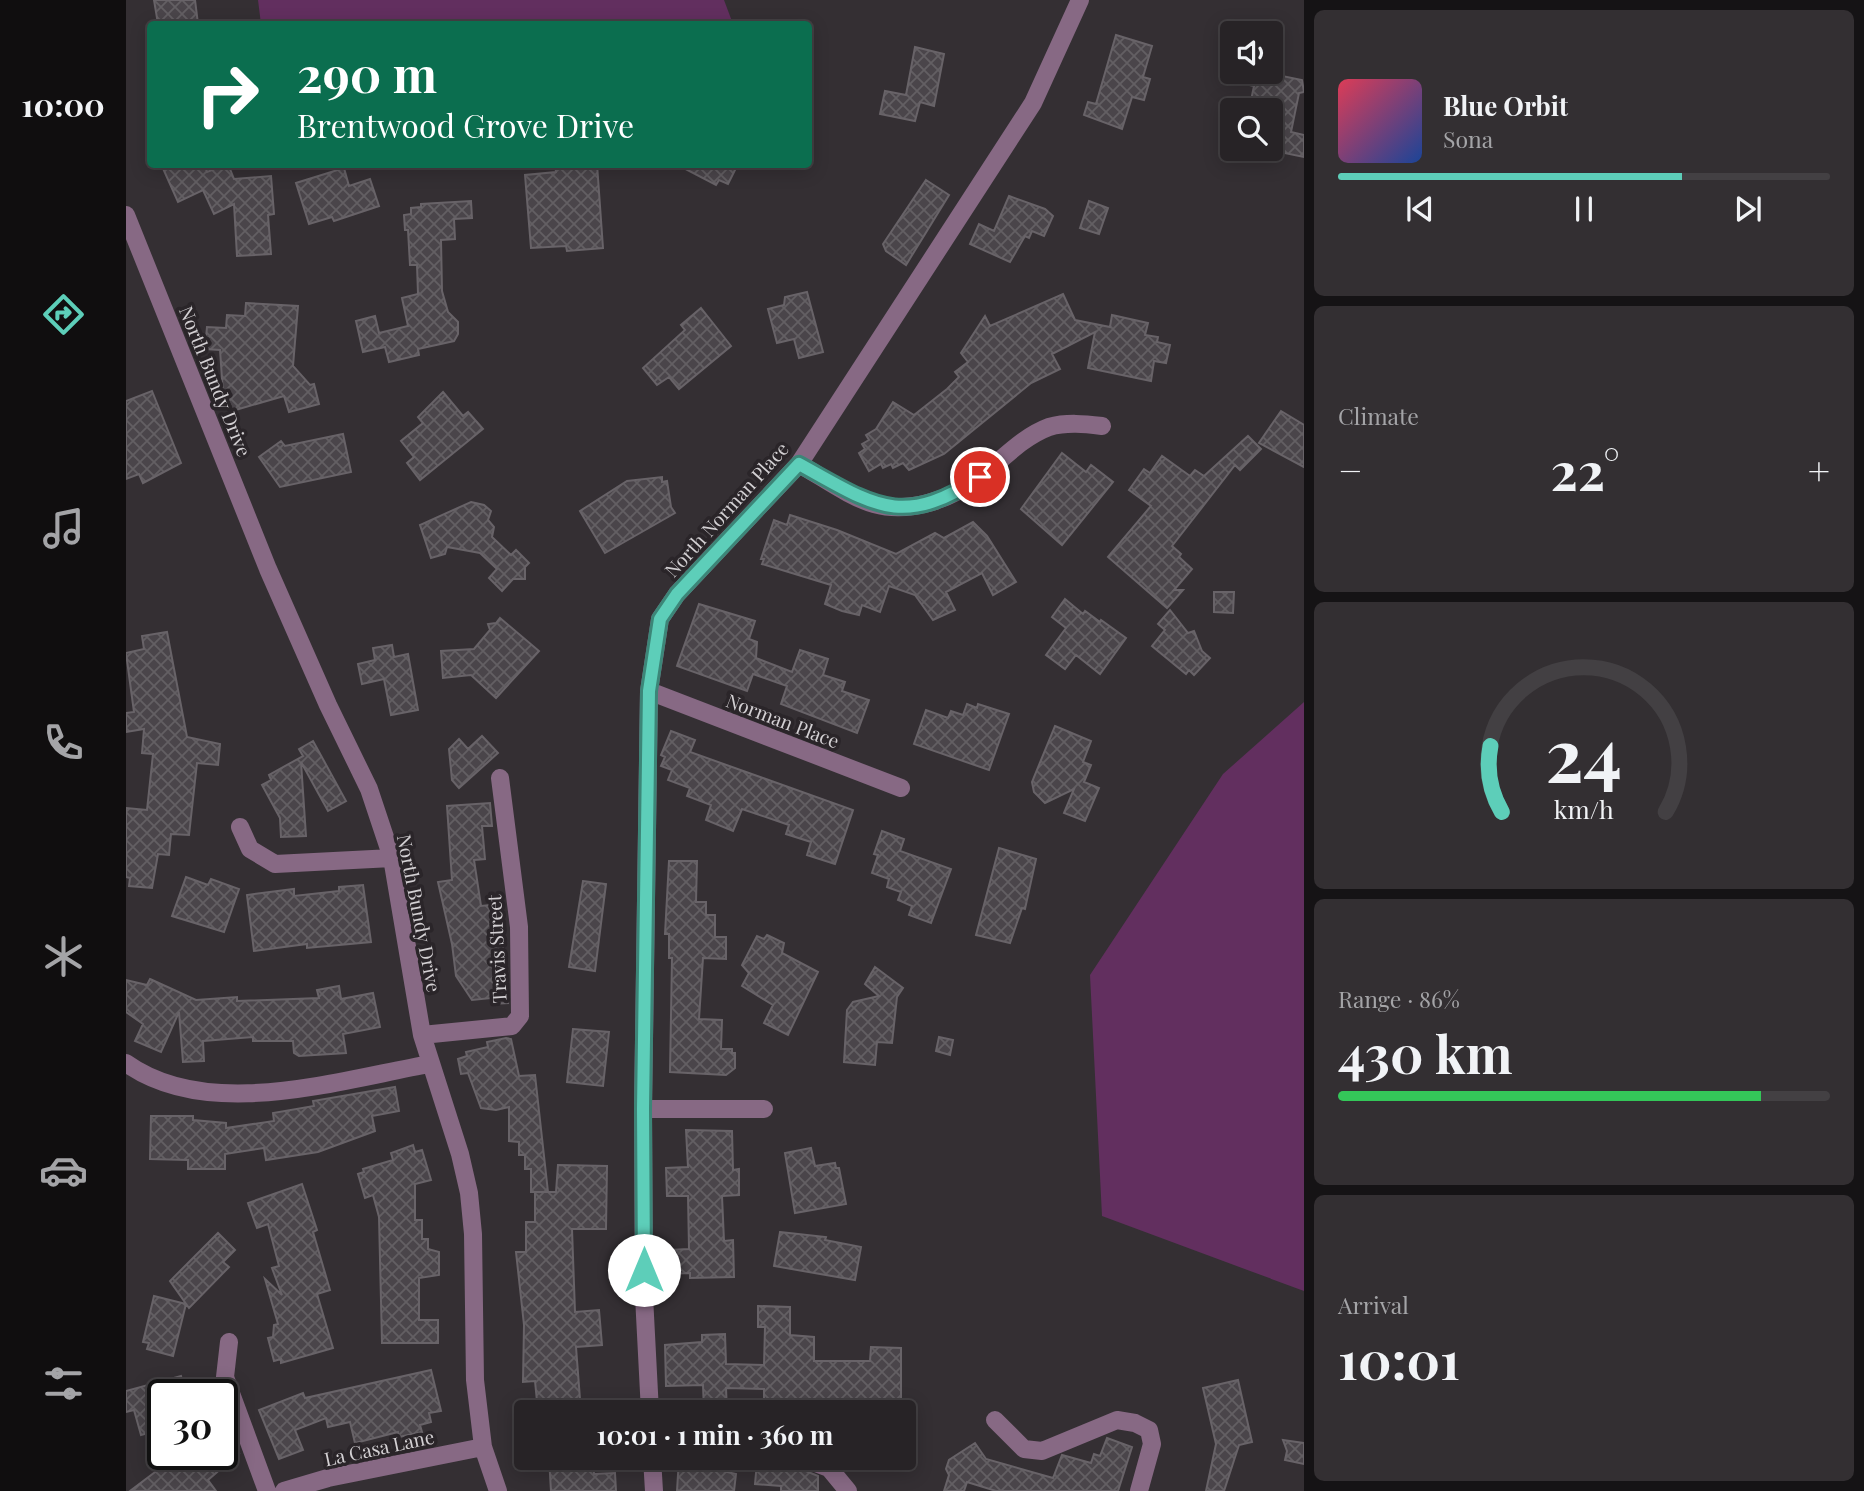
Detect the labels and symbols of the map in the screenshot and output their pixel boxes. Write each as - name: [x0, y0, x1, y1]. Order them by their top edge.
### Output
- street label: North Bundy Drive: [174, 302, 258, 460]
- street label: North Norman Place: [658, 436, 794, 582]
- pin: [950, 447, 1010, 507]
- street label: Norman Place: [723, 687, 843, 753]
- street label: North Bundy Drive: [392, 832, 448, 994]
- street label: Travis Street: [480, 894, 512, 1004]
- position arrow: [607, 1233, 681, 1307]
- speed limit sign: 30: [147, 1379, 238, 1470]
- street label: La Casa Lane: [322, 1423, 436, 1471]

